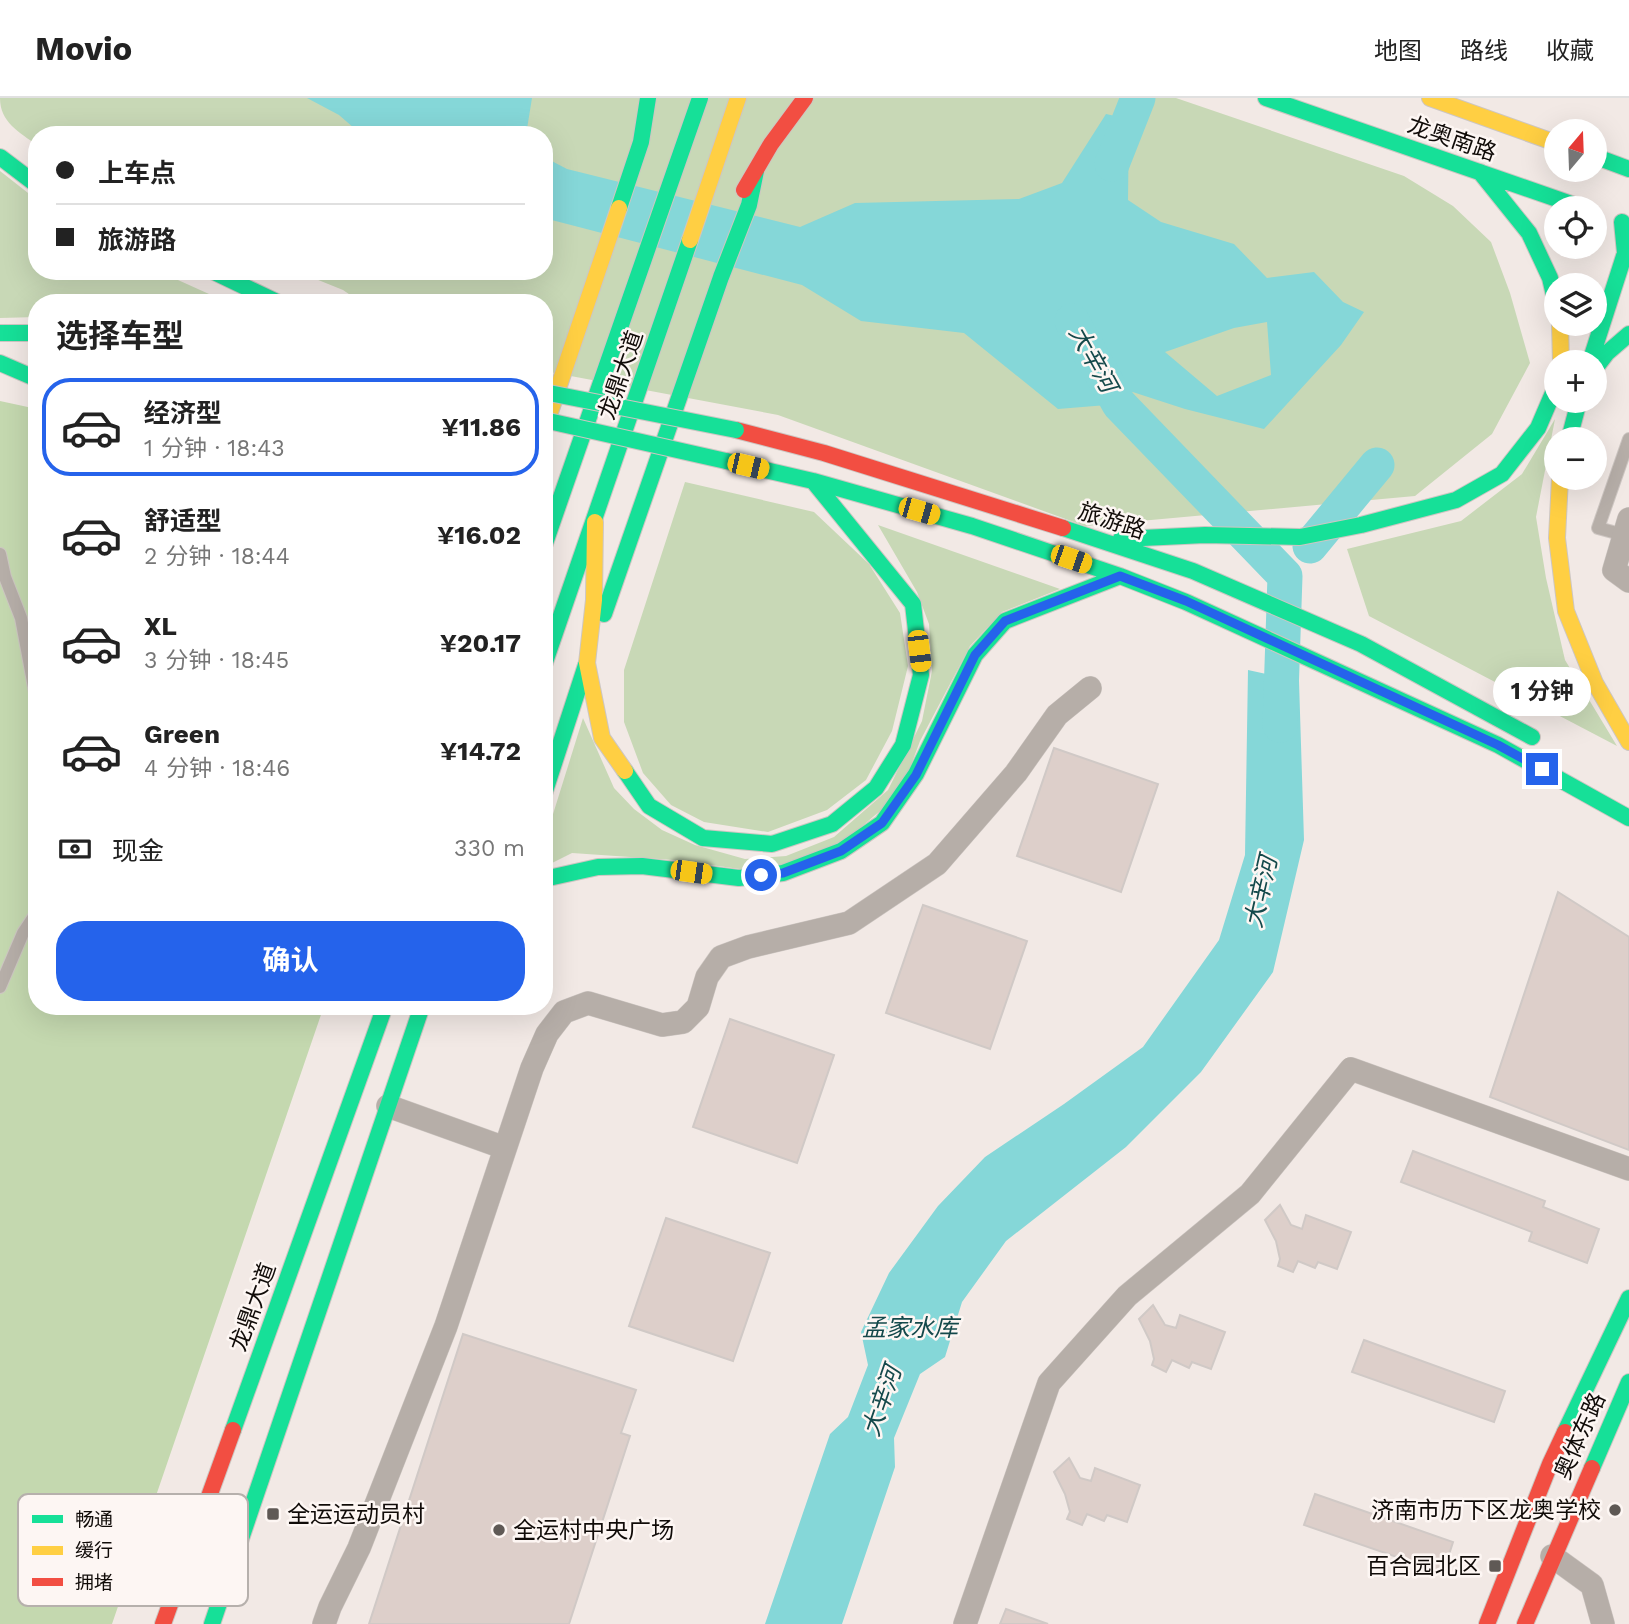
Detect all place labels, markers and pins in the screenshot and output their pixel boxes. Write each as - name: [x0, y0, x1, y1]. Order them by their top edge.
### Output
- place label: 济南市历下区龙奥学校: [1371, 1497, 1601, 1524]
- place label: 全运运动员村: [287, 1501, 425, 1528]
- marker: 济南市历下区龙奥学校: [1607, 1502, 1623, 1518]
- marker: 全运运动员村: [265, 1506, 281, 1522]
- place label: 全运村中央广场: [513, 1517, 674, 1544]
- marker: 全运村中央广场: [491, 1522, 507, 1538]
- place label: 百合园北区: [1366, 1553, 1481, 1580]
- marker: 百合园北区: [1487, 1558, 1503, 1574]

